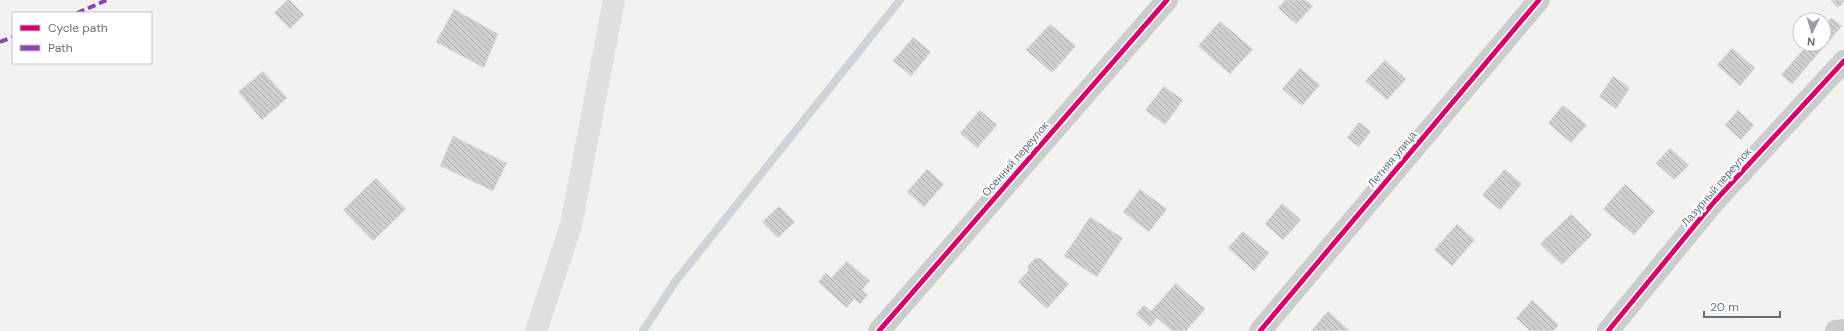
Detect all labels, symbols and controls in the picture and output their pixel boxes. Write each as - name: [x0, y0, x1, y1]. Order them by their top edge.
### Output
- legend: [12, 12, 152, 64]
- north arrow: [1792, 12, 1832, 52]
- text: Cycle path: [48, 20, 108, 36]
- text: N: [1807, 35, 1816, 49]
- text: Path: [48, 40, 73, 56]
- street label: Осенний переулок: [979, 119, 1051, 199]
- street label: Летняя улица: [1364, 127, 1420, 190]
- street label: Лазурный переулок: [1678, 145, 1754, 229]
- scale bar: [1704, 293, 1780, 319]
- text: 20 m: [1710, 299, 1739, 315]

